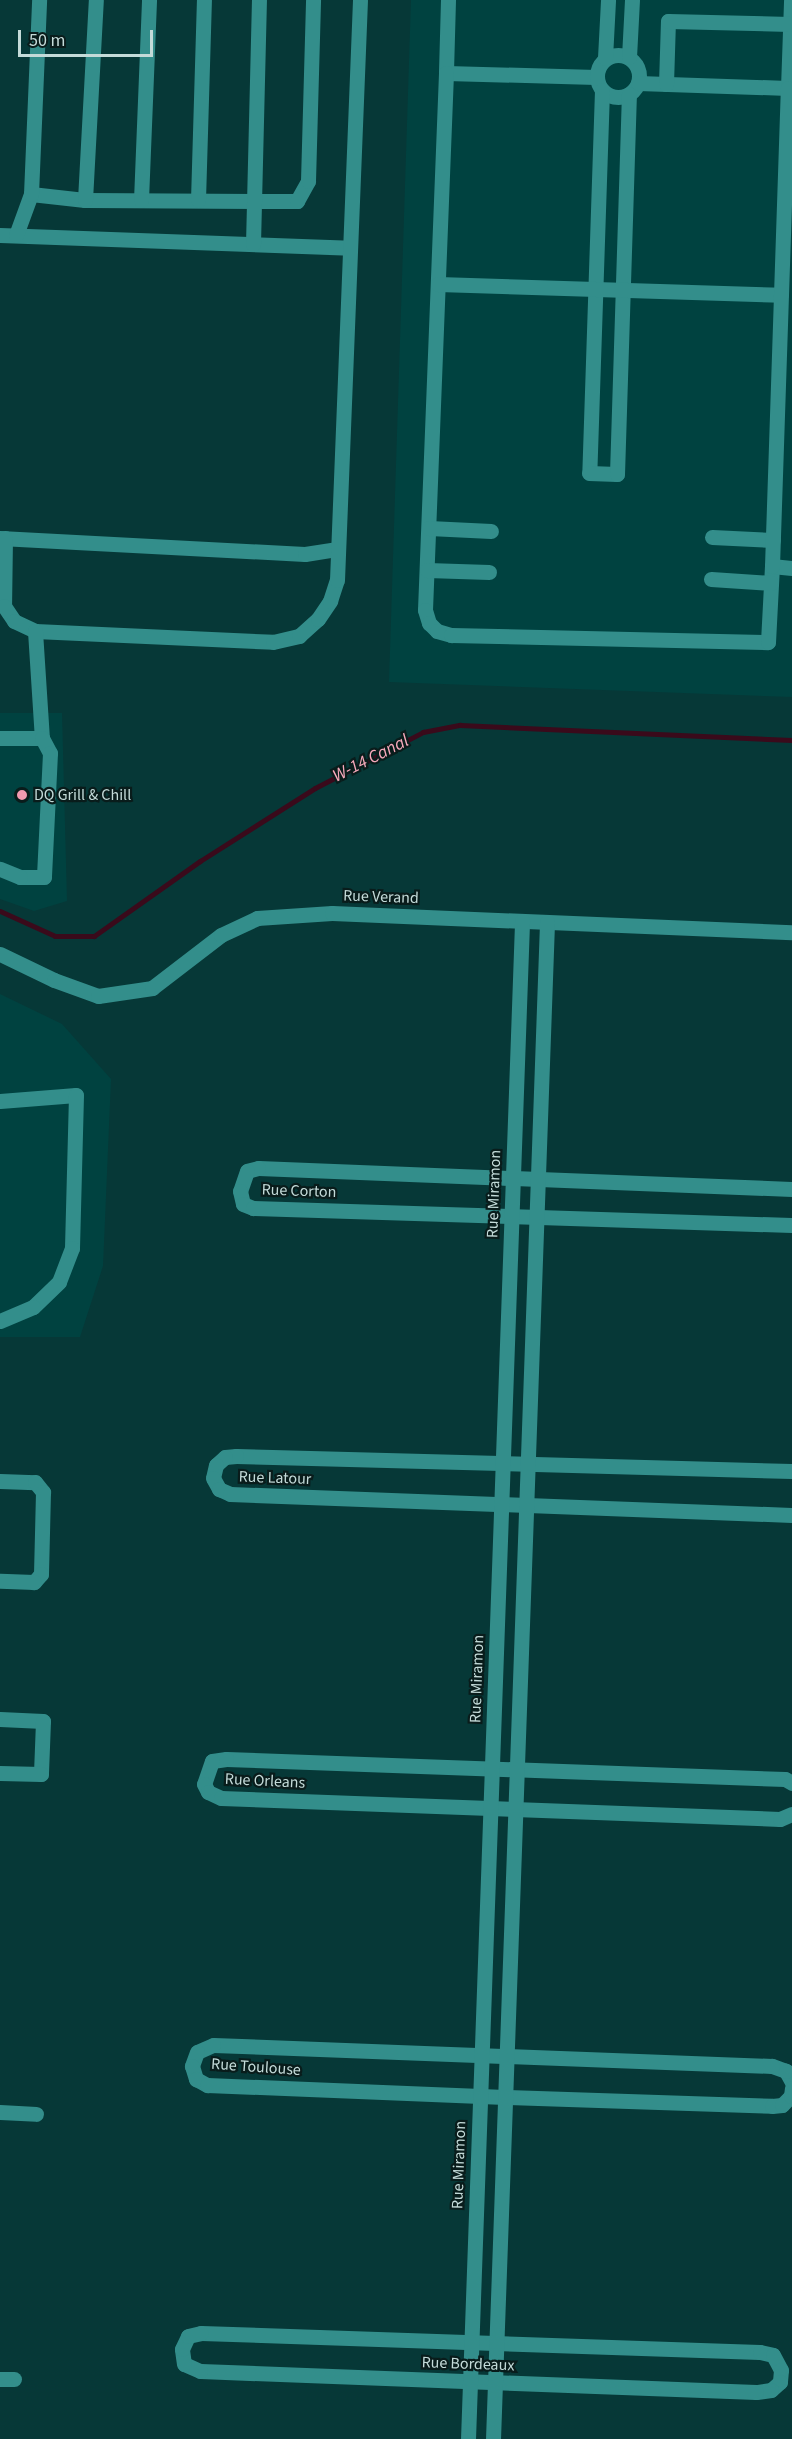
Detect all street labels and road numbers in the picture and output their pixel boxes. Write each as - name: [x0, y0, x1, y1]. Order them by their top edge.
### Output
- street label: Rue Verand: [343, 886, 419, 908]
- street label: Rue Miramon: [483, 1149, 505, 1239]
- street label: Rue Corton: [261, 1180, 337, 1202]
- street label: Rue Latour: [238, 1467, 312, 1489]
- street label: Rue Miramon: [466, 1634, 488, 1724]
- street label: Rue Orleans: [224, 1769, 306, 1793]
- street label: Rue Toulouse: [210, 2054, 302, 2080]
- street label: Rue Miramon: [448, 2120, 470, 2210]
- street label: Rue Bordeaux: [421, 2353, 515, 2375]

